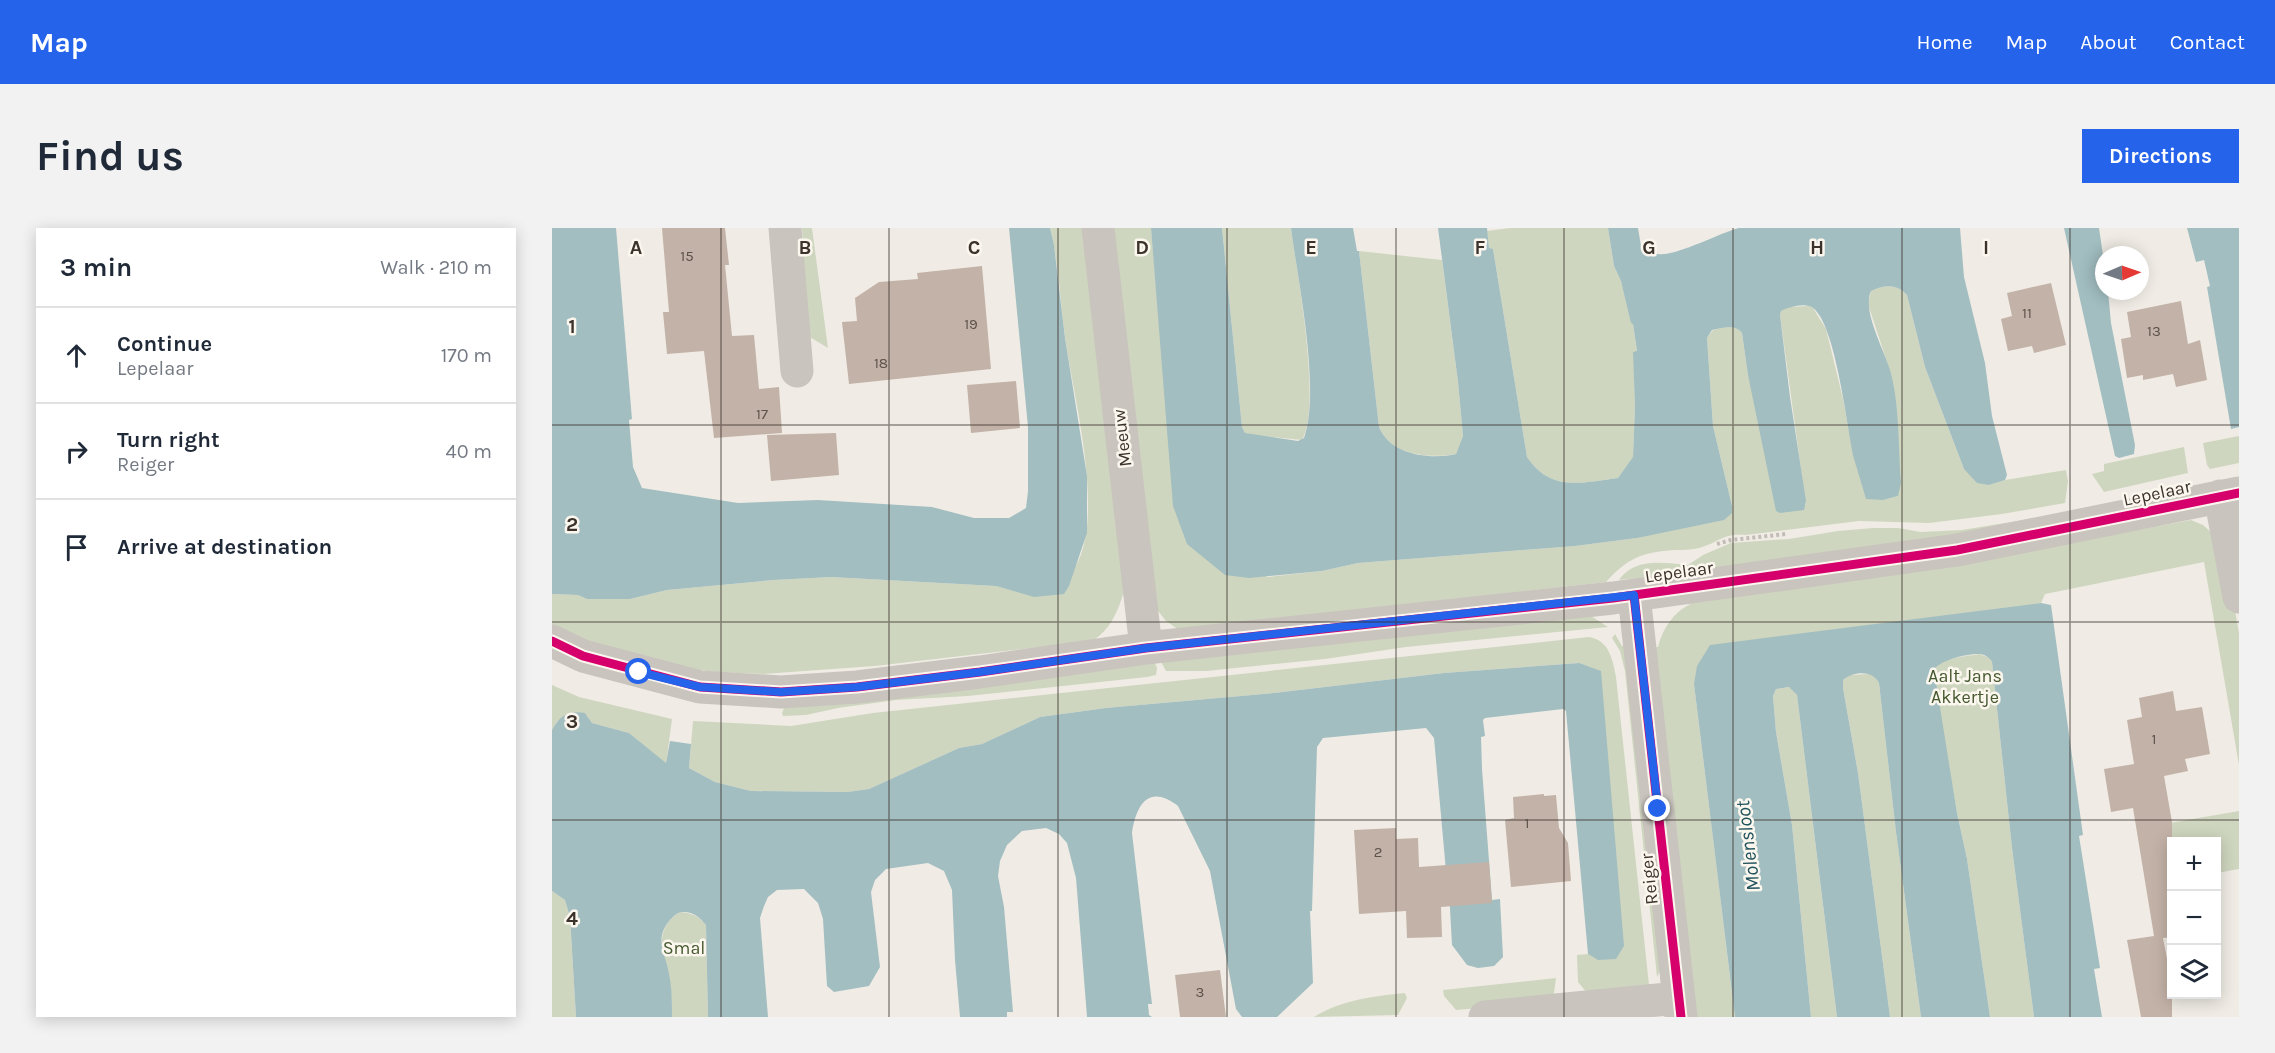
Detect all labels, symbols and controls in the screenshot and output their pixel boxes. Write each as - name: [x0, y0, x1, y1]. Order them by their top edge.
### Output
- text: Map: [30, 26, 88, 59]
- text: Home: [1917, 30, 1973, 54]
- text: Map: [2006, 30, 2047, 54]
- text: About: [2080, 30, 2137, 54]
- text: Contact: [2170, 30, 2245, 54]
- button: Directions: [2082, 129, 2239, 183]
- text: Find us: [36, 131, 184, 181]
- text: A: [630, 236, 643, 259]
- text: B: [799, 236, 811, 259]
- text: C: [968, 236, 980, 259]
- text: D: [1135, 236, 1149, 259]
- text: E: [1305, 236, 1317, 259]
- text: F: [1475, 236, 1486, 259]
- text: G: [1642, 236, 1656, 259]
- text: H: [1810, 236, 1824, 259]
- text: I: [1983, 236, 1989, 259]
- north arrow: [2095, 246, 2149, 300]
- house number: 15: [680, 247, 694, 265]
- text: 3 min: [60, 252, 132, 283]
- text: Walk · 210 m: [380, 256, 492, 279]
- house number: 11: [2022, 304, 2032, 322]
- text: 1: [568, 315, 576, 338]
- house number: 19: [964, 315, 978, 333]
- house number: 13: [2147, 322, 2161, 340]
- text: Continue: [117, 331, 212, 357]
- icon: ahead: [60, 339, 93, 372]
- text: 170 m: [441, 344, 492, 367]
- house number: 18: [874, 354, 888, 372]
- text: Lepelaar: [117, 357, 193, 380]
- house number: 17: [756, 405, 768, 423]
- street label: Meeuw: [1108, 408, 1136, 468]
- text: Turn right: [117, 427, 220, 453]
- icon: right: [60, 435, 93, 468]
- text: 40 m: [446, 440, 492, 463]
- text: Reiger: [117, 453, 174, 476]
- street label: Lepelaar: [2121, 475, 2193, 511]
- text: 2: [566, 513, 578, 536]
- icon: arrive: [60, 531, 93, 564]
- text: Arrive at destination: [117, 534, 332, 560]
- street label: Lepelaar: [1643, 556, 1715, 588]
- route start: [625, 658, 651, 684]
- park label: Aalt Jans Akkertje: [1928, 665, 2002, 708]
- text: 3: [566, 710, 578, 733]
- house number: 1: [2152, 730, 2156, 748]
- route end: [1644, 795, 1670, 821]
- water label: Molensloot: [1731, 799, 1765, 893]
- house number: 1: [1525, 814, 1529, 832]
- map controls: [2167, 837, 2221, 999]
- button: +: [2167, 837, 2221, 891]
- house number: 2: [1374, 843, 1382, 861]
- street label: Reiger: [1635, 852, 1663, 906]
- button: −: [2167, 891, 2221, 945]
- text: 4: [566, 907, 578, 930]
- park label: Smal: [663, 937, 705, 959]
- button: layers: [2167, 945, 2221, 999]
- house number: 3: [1196, 983, 1204, 1001]

